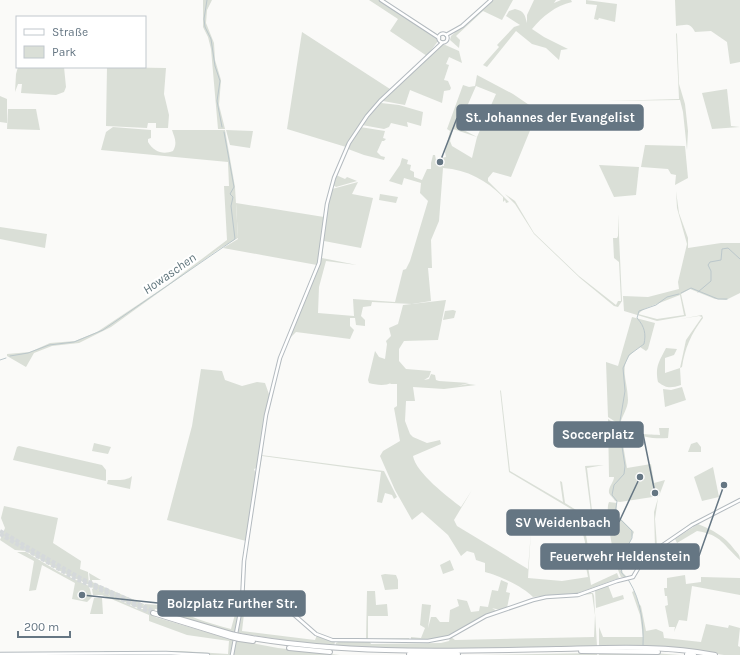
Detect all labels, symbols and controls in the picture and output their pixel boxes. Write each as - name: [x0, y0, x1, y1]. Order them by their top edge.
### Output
- legend: [16, 16, 146, 68]
- text: Straße: [52, 25, 88, 39]
- text: Park: [52, 45, 77, 59]
- callout: St. Johannes der Evangelist: [457, 105, 643, 130]
- text: St. Johannes der Evangelist: [465, 110, 635, 125]
- water label: Howaschen: [140, 250, 199, 297]
- callout: Soccerplatz: [554, 422, 643, 447]
- text: Soccerplatz: [562, 427, 634, 442]
- callout: SV Weidenbach: [507, 510, 619, 535]
- text: SV Weidenbach: [515, 515, 611, 530]
- callout: Feuerwehr Heldenstein: [541, 544, 699, 569]
- text: Feuerwehr Heldenstein: [549, 549, 691, 564]
- callout: Bolzplatz Further Str.: [158, 591, 305, 616]
- text: Bolzplatz Further Str.: [167, 596, 297, 611]
- scale bar: [18, 613, 70, 639]
- text: 200 m: [24, 620, 59, 634]

